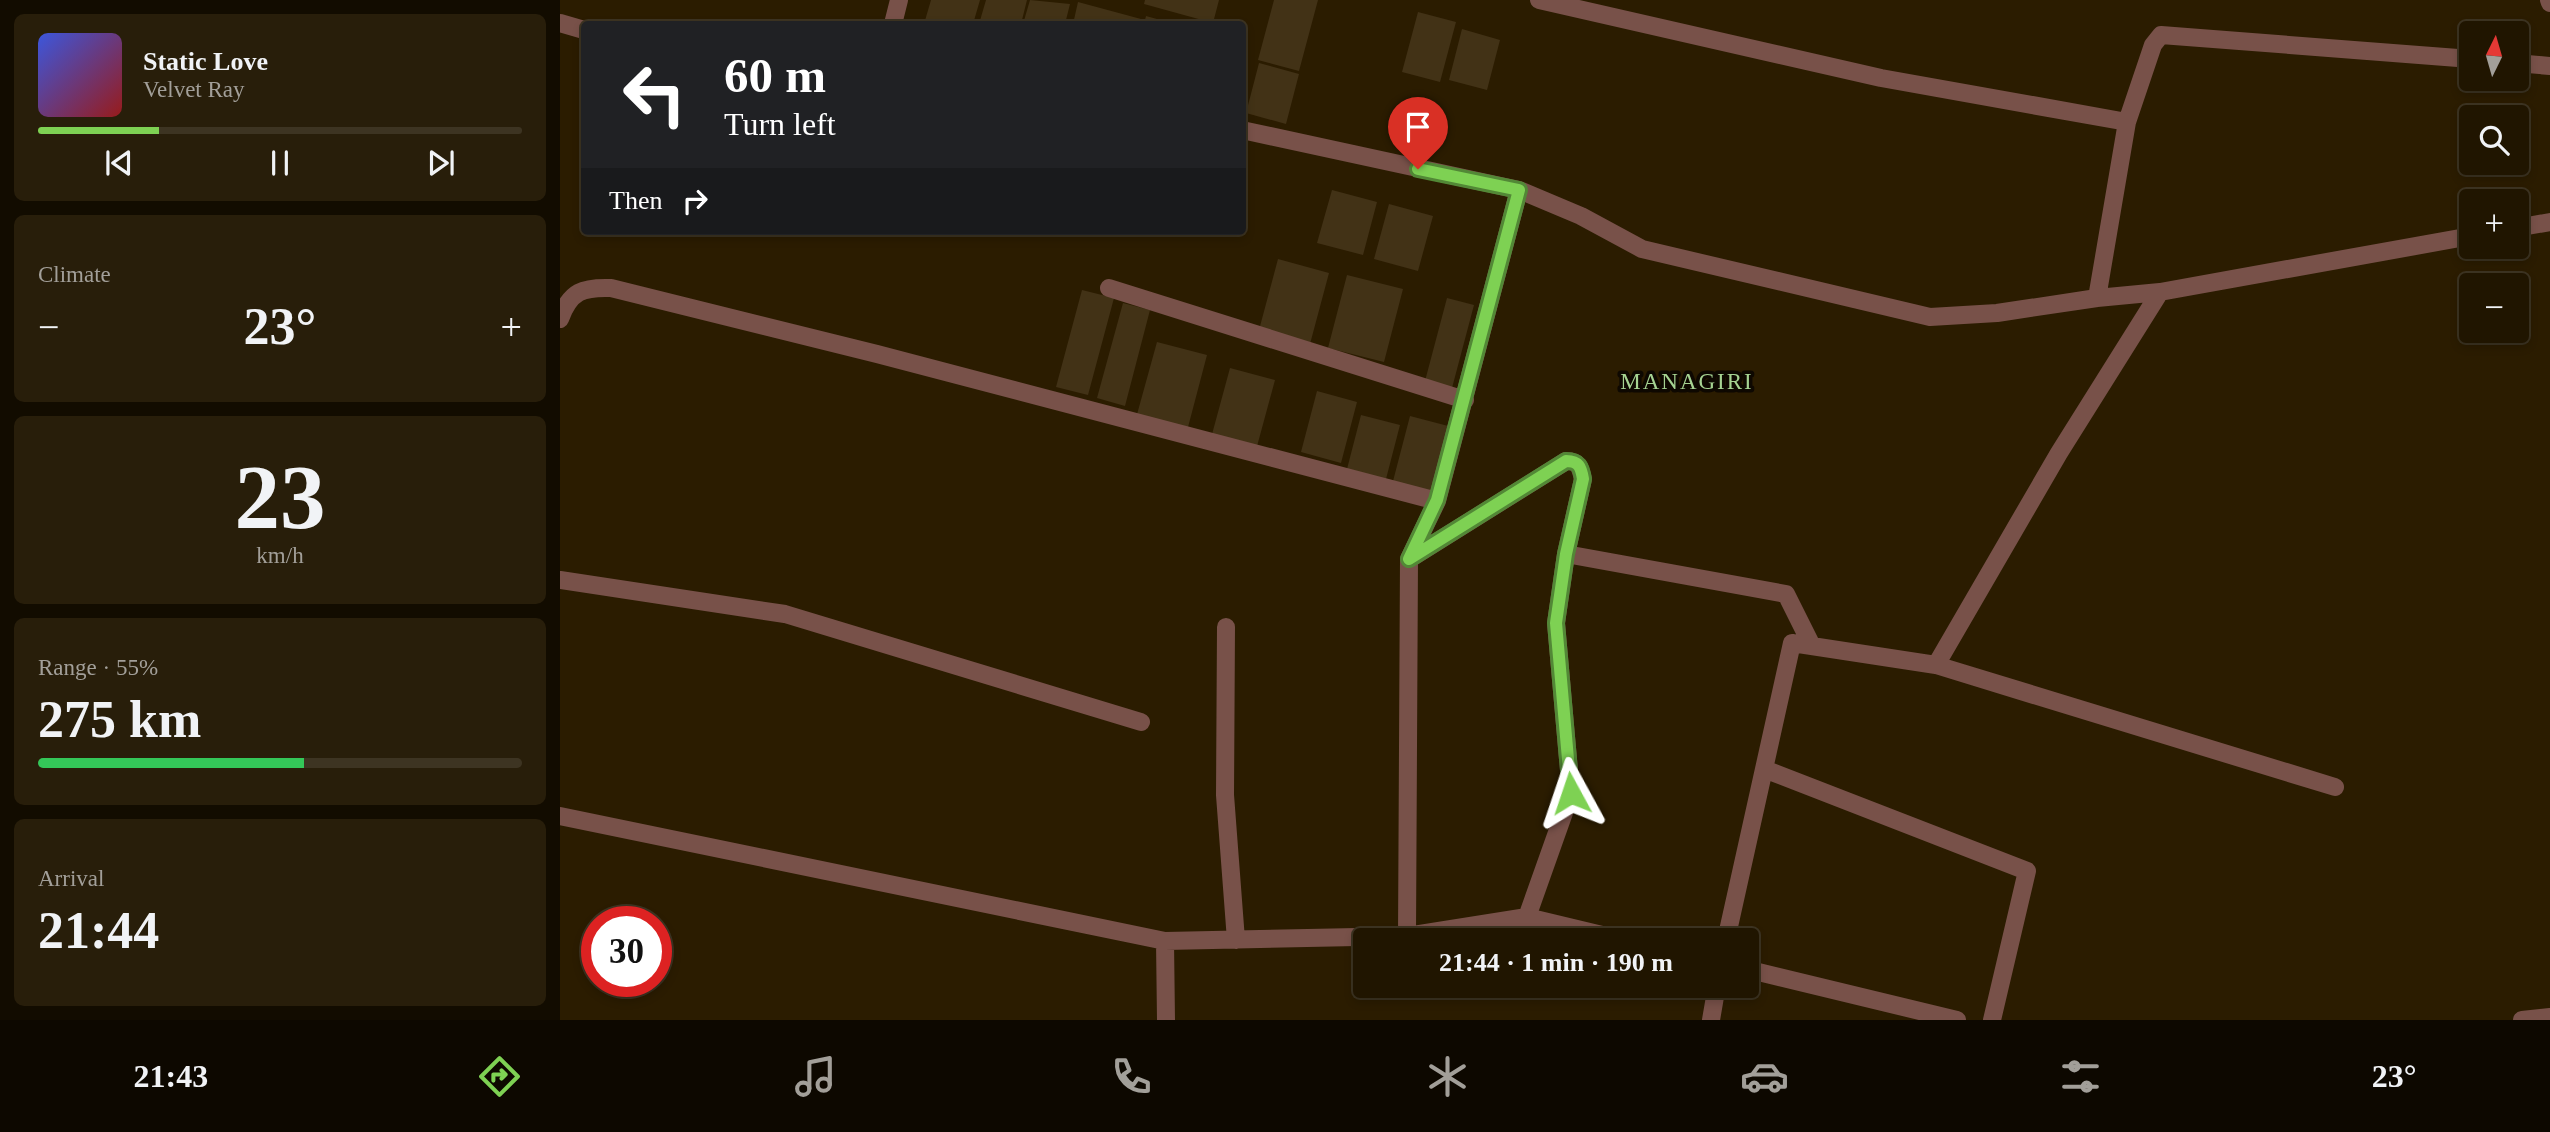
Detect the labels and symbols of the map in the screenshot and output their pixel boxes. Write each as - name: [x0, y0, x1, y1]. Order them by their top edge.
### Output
- north arrow: [2459, 21, 2529, 91]
- pin: [1388, 97, 1448, 169]
- district label: MANAGIRI: [1620, 369, 1754, 394]
- position arrow: [1534, 756, 1608, 830]
- speed limit sign: 30: [581, 906, 672, 997]

